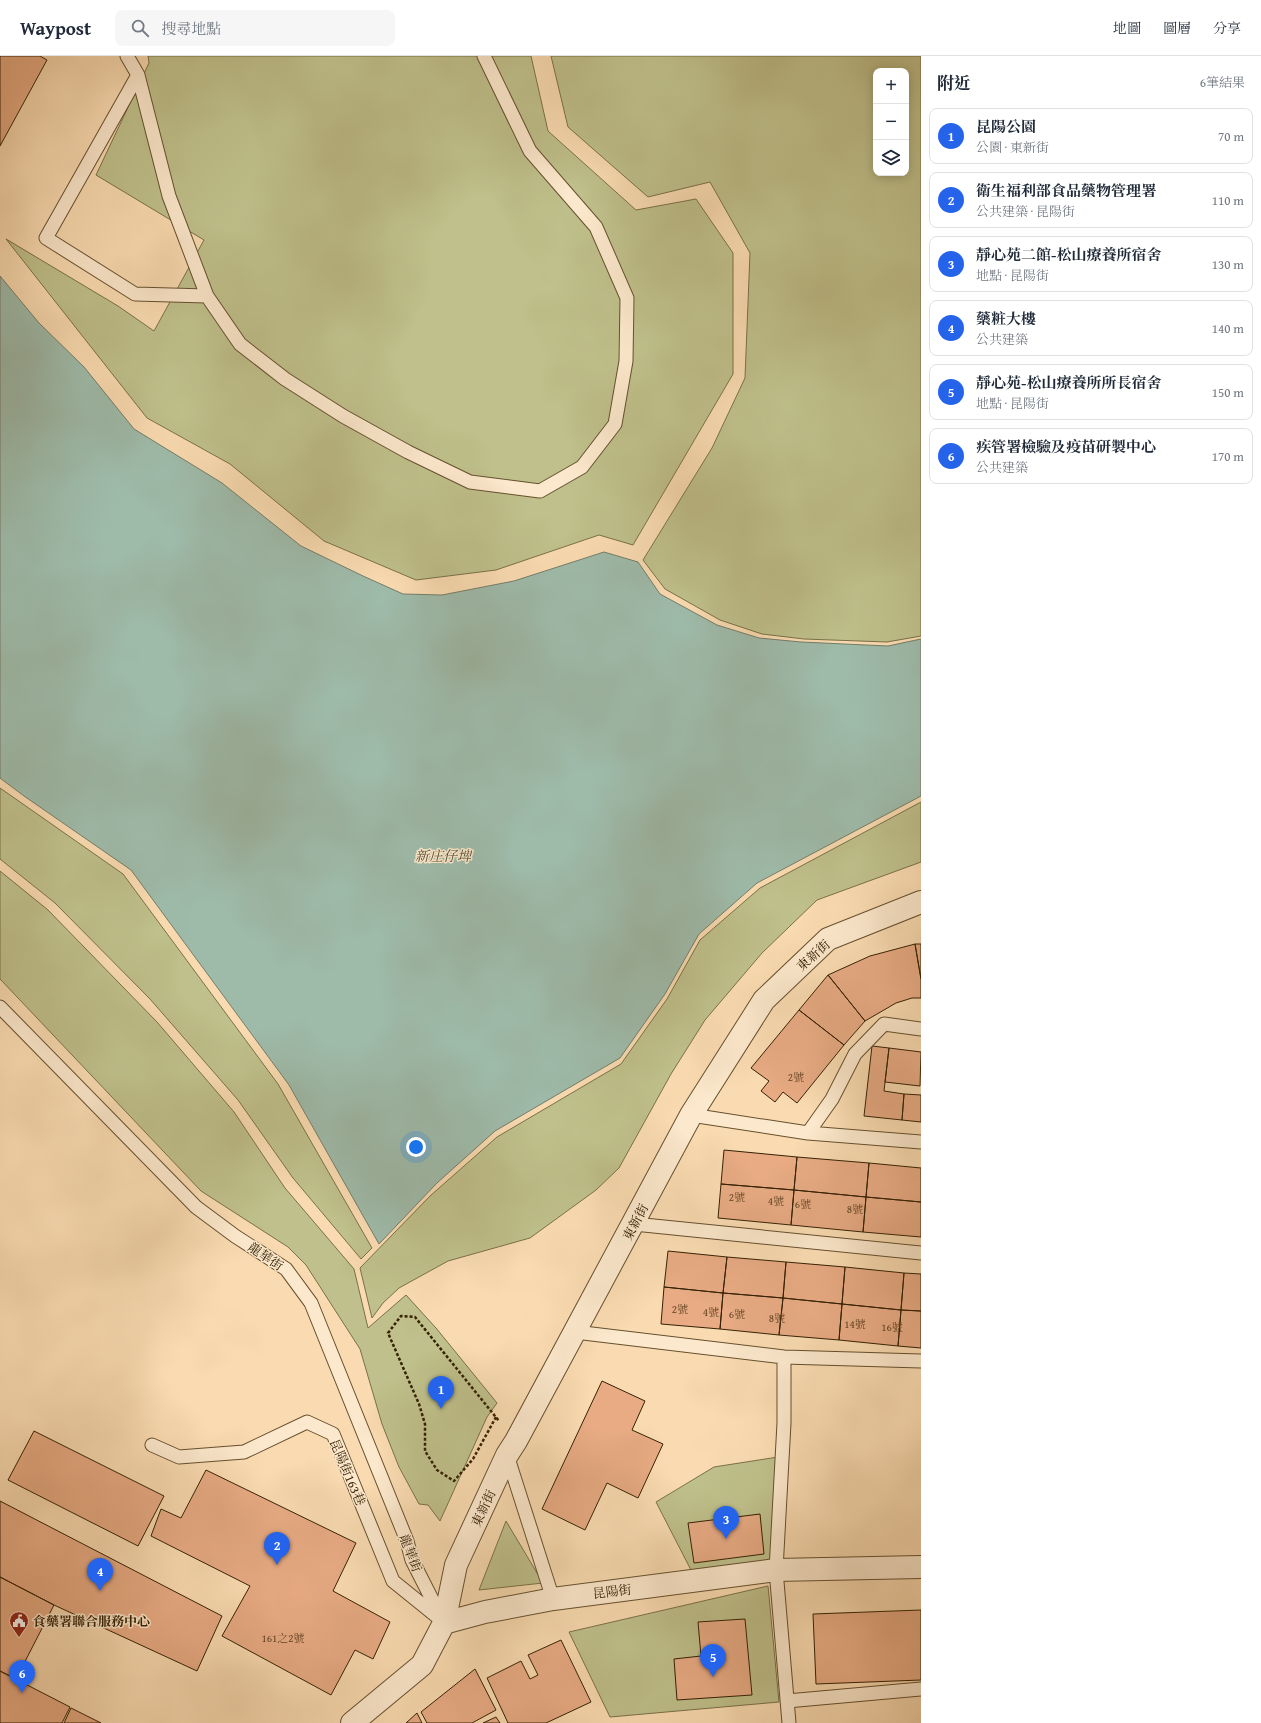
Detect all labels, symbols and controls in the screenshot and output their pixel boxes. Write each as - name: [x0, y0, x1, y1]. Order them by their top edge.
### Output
- search box: [115, 10, 395, 46]
- text: Waypost: [20, 14, 91, 42]
- icon: search: [129, 17, 151, 39]
- text: 搜尋地點: [161, 18, 221, 39]
- text: 地圖: [1113, 18, 1141, 38]
- text: 圖層: [1163, 18, 1191, 38]
- text: 分享: [1213, 18, 1241, 38]
- map controls: [873, 68, 909, 176]
- button: +: [873, 68, 909, 104]
- text: 附近: [937, 70, 971, 95]
- text: 6筆結果: [1200, 73, 1245, 92]
- button: −: [873, 104, 909, 140]
- text: 昆陽公園: [976, 116, 1036, 137]
- text: 1: [948, 127, 954, 146]
- text: 70 m: [1218, 127, 1244, 146]
- text: 公園 · 東新街: [976, 138, 1049, 157]
- button: layers: [873, 140, 909, 176]
- text: 衛生福利部食品藥物管理署: [976, 180, 1156, 201]
- text: 2: [948, 191, 954, 210]
- text: 110 m: [1212, 191, 1244, 210]
- text: 公共建築 · 昆陽街: [976, 202, 1075, 221]
- text: 靜心苑二館-松山療養所宿舍: [976, 244, 1161, 265]
- text: 3: [948, 255, 954, 274]
- text: 130 m: [1212, 255, 1244, 274]
- text: 地點 · 昆陽街: [976, 266, 1049, 285]
- text: 藥粧大樓: [976, 308, 1036, 329]
- text: 4: [948, 319, 954, 338]
- text: 140 m: [1212, 319, 1244, 338]
- text: 公共建築: [976, 330, 1028, 349]
- text: 靜心苑-松山療養所所長宿舍: [976, 372, 1161, 393]
- text: 5: [948, 383, 954, 402]
- text: 150 m: [1212, 383, 1244, 402]
- text: 地點 · 昆陽街: [976, 394, 1049, 413]
- text: 疾管署檢驗及疫苗研製中心: [976, 436, 1156, 457]
- text: 6: [948, 447, 954, 466]
- text: 170 m: [1212, 447, 1244, 466]
- text: 公共建築: [976, 458, 1028, 477]
- water label: 新庄仔埤: [415, 846, 473, 866]
- street label: 東新街: [792, 935, 834, 975]
- house number: 2號: [788, 1069, 804, 1085]
- your location: [406, 1137, 426, 1157]
- house number: 2號: [729, 1189, 745, 1205]
- house number: 4號: [768, 1193, 784, 1209]
- house number: 6號: [795, 1196, 811, 1212]
- street label: 東新街: [618, 1201, 653, 1244]
- house number: 8號: [847, 1201, 863, 1217]
- street label: 龍華街: [244, 1238, 287, 1275]
- house number: 2號: [672, 1301, 688, 1317]
- house number: 4號: [703, 1304, 719, 1320]
- house number: 6號: [729, 1306, 745, 1322]
- house number: 8號: [769, 1310, 785, 1326]
- house number: 14號: [844, 1316, 866, 1332]
- house number: 16號: [881, 1319, 903, 1335]
- pin: 1: [428, 1376, 454, 1409]
- street label: 昆陽街163巷: [325, 1436, 370, 1508]
- street label: 東新街: [467, 1487, 500, 1530]
- pin: 3: [713, 1506, 739, 1539]
- pin: 2: [264, 1532, 290, 1565]
- street label: 龍華街: [395, 1532, 426, 1575]
- pin: 4: [87, 1558, 113, 1591]
- street label: 昆陽街: [592, 1580, 633, 1603]
- public building icon: 食藥署聯合服務中心: [8, 1610, 30, 1638]
- place label: 食藥署聯合服務中心: [33, 1612, 150, 1631]
- house number: 161之2號: [261, 1630, 305, 1646]
- pin: 5: [700, 1644, 726, 1677]
- pin: 6: [9, 1660, 35, 1693]

